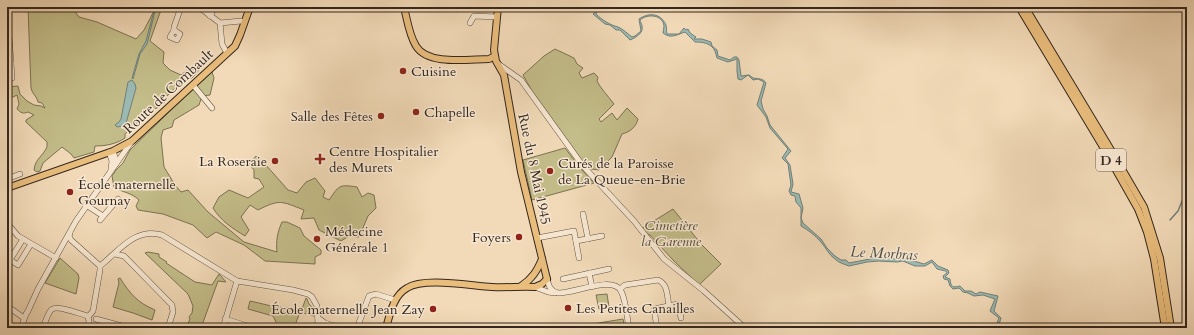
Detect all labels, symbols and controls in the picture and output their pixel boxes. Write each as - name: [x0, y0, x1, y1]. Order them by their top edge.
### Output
- street label: Route de Combault: [119, 44, 218, 138]
- place label: Cuisine: [411, 62, 456, 81]
- marker: Cuisine: [398, 66, 408, 76]
- place label: Chapelle: [424, 103, 476, 122]
- place label: Salle des Fêtes: [291, 107, 373, 126]
- marker: Chapelle: [411, 107, 421, 117]
- marker: Salle des Fêtes: [376, 111, 386, 121]
- street label: Rue du 8 Mai 1945: [513, 112, 556, 226]
- place label: Centre Hospitalier des Murets: [329, 142, 439, 177]
- road number: D 4: [1096, 149, 1126, 171]
- place label: La Roseraie: [199, 152, 267, 171]
- marker: Centre Hospitalier des Murets: [314, 153, 326, 165]
- place label: Curés de la Paroisse de La Queue-en-Brie: [558, 154, 686, 189]
- marker: La Roseraie: [270, 156, 280, 166]
- marker: Curés de la Paroisse de La Queue-en-Brie: [545, 166, 555, 176]
- place label: École maternelle Gournay: [78, 175, 176, 210]
- marker: École maternelle Gournay: [65, 187, 75, 197]
- park label: Cimetière la Garenne: [641, 216, 702, 251]
- place label: Médecine Générale 1: [325, 222, 389, 257]
- place label: Foyers: [472, 228, 511, 247]
- marker: Foyers: [514, 232, 524, 242]
- marker: Médecine Générale 1: [312, 234, 322, 244]
- water label: Le Morbras: [850, 241, 918, 265]
- place label: Les Petites Canailles: [576, 299, 695, 318]
- place label: École maternelle Jean Zay: [271, 300, 426, 319]
- marker: Les Petites Canailles: [563, 303, 573, 313]
- marker: École maternelle Jean Zay: [428, 304, 438, 314]

